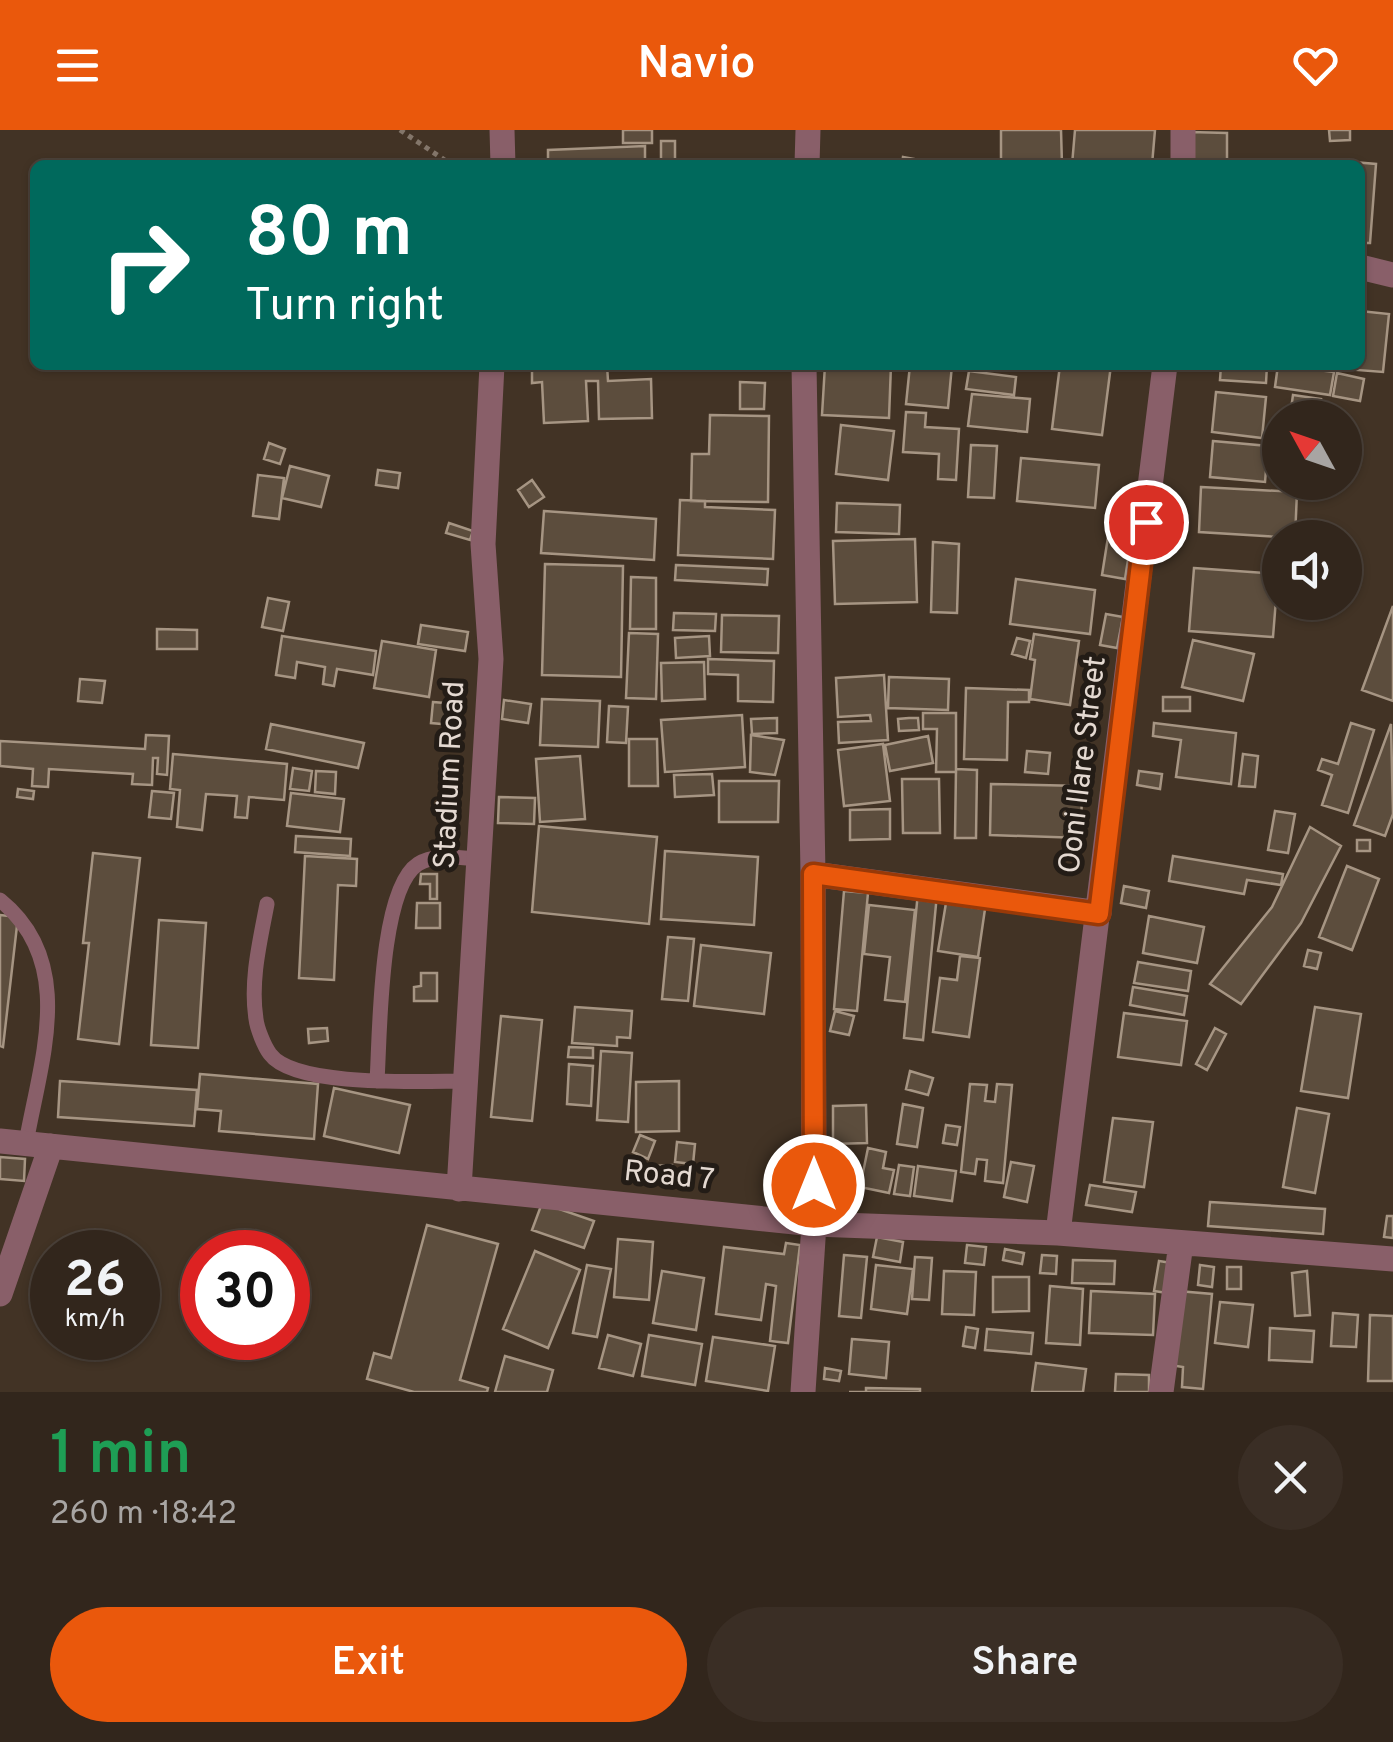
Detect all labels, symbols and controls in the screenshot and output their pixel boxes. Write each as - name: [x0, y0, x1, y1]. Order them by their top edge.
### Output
- text: Navio: [637, 37, 756, 94]
- icon: menu: [50, 38, 105, 93]
- icon: heart: [1288, 38, 1343, 93]
- text: 80 m: [245, 192, 413, 281]
- icon: right: [80, 200, 210, 330]
- text: Turn right: [245, 279, 444, 336]
- north arrow: [1262, 400, 1362, 500]
- map controls: [1262, 400, 1362, 620]
- pin: [1104, 480, 1189, 565]
- icon: arrive: [1119, 495, 1174, 550]
- button: sound: [1262, 520, 1362, 620]
- street label: Ooni Ilare Street: [1052, 654, 1116, 876]
- street label: Stadium Road: [428, 680, 474, 870]
- position arrow: [762, 1133, 866, 1237]
- street label: Road 7: [622, 1154, 716, 1200]
- speed limit sign: 30: [180, 1230, 310, 1360]
- text: 26: [64, 1251, 126, 1314]
- text: km/h: [65, 1304, 125, 1336]
- text: 1 min: [50, 1419, 191, 1495]
- button: close: [1238, 1425, 1343, 1530]
- text: 260 m · 18:42: [50, 1495, 237, 1535]
- button: Exit: [50, 1607, 687, 1722]
- button: Share: [707, 1607, 1343, 1722]

